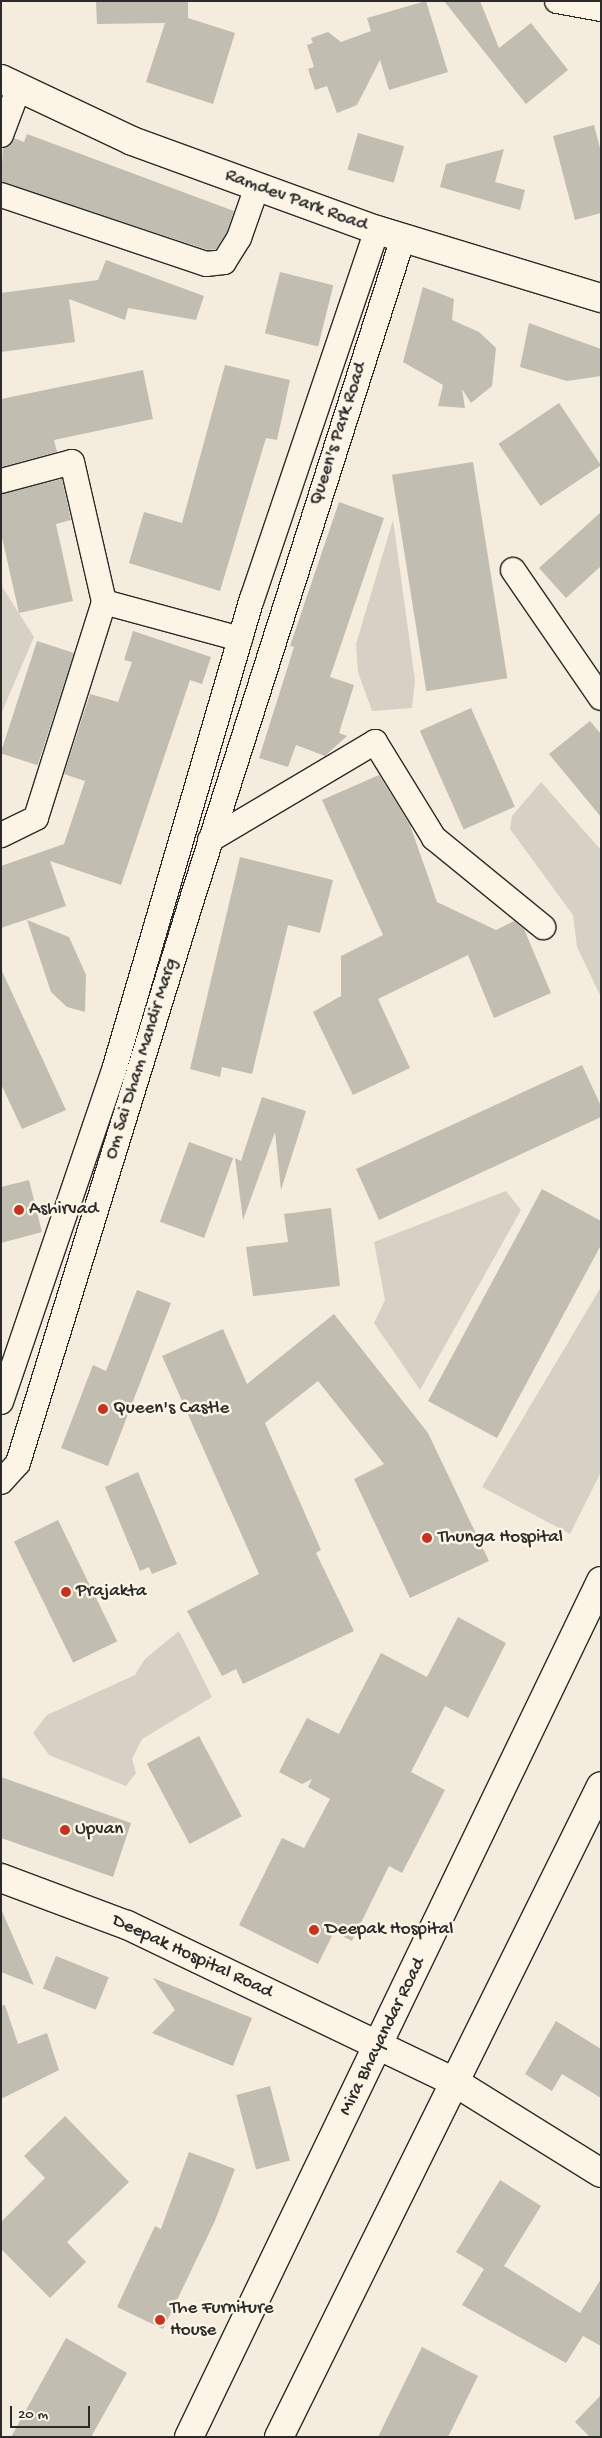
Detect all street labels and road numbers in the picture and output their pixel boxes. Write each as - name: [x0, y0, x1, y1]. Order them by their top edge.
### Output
- street label: Ramdev Park Road: [222, 165, 370, 237]
- street label: Queen's Park Road: [305, 360, 373, 508]
- street label: Om Sai Dham Mandir Marg: [101, 956, 183, 1162]
- street label: Deepak Hospital Road: [108, 1910, 276, 2004]
- street label: Mira Bhayandar Road: [335, 1954, 431, 2120]

